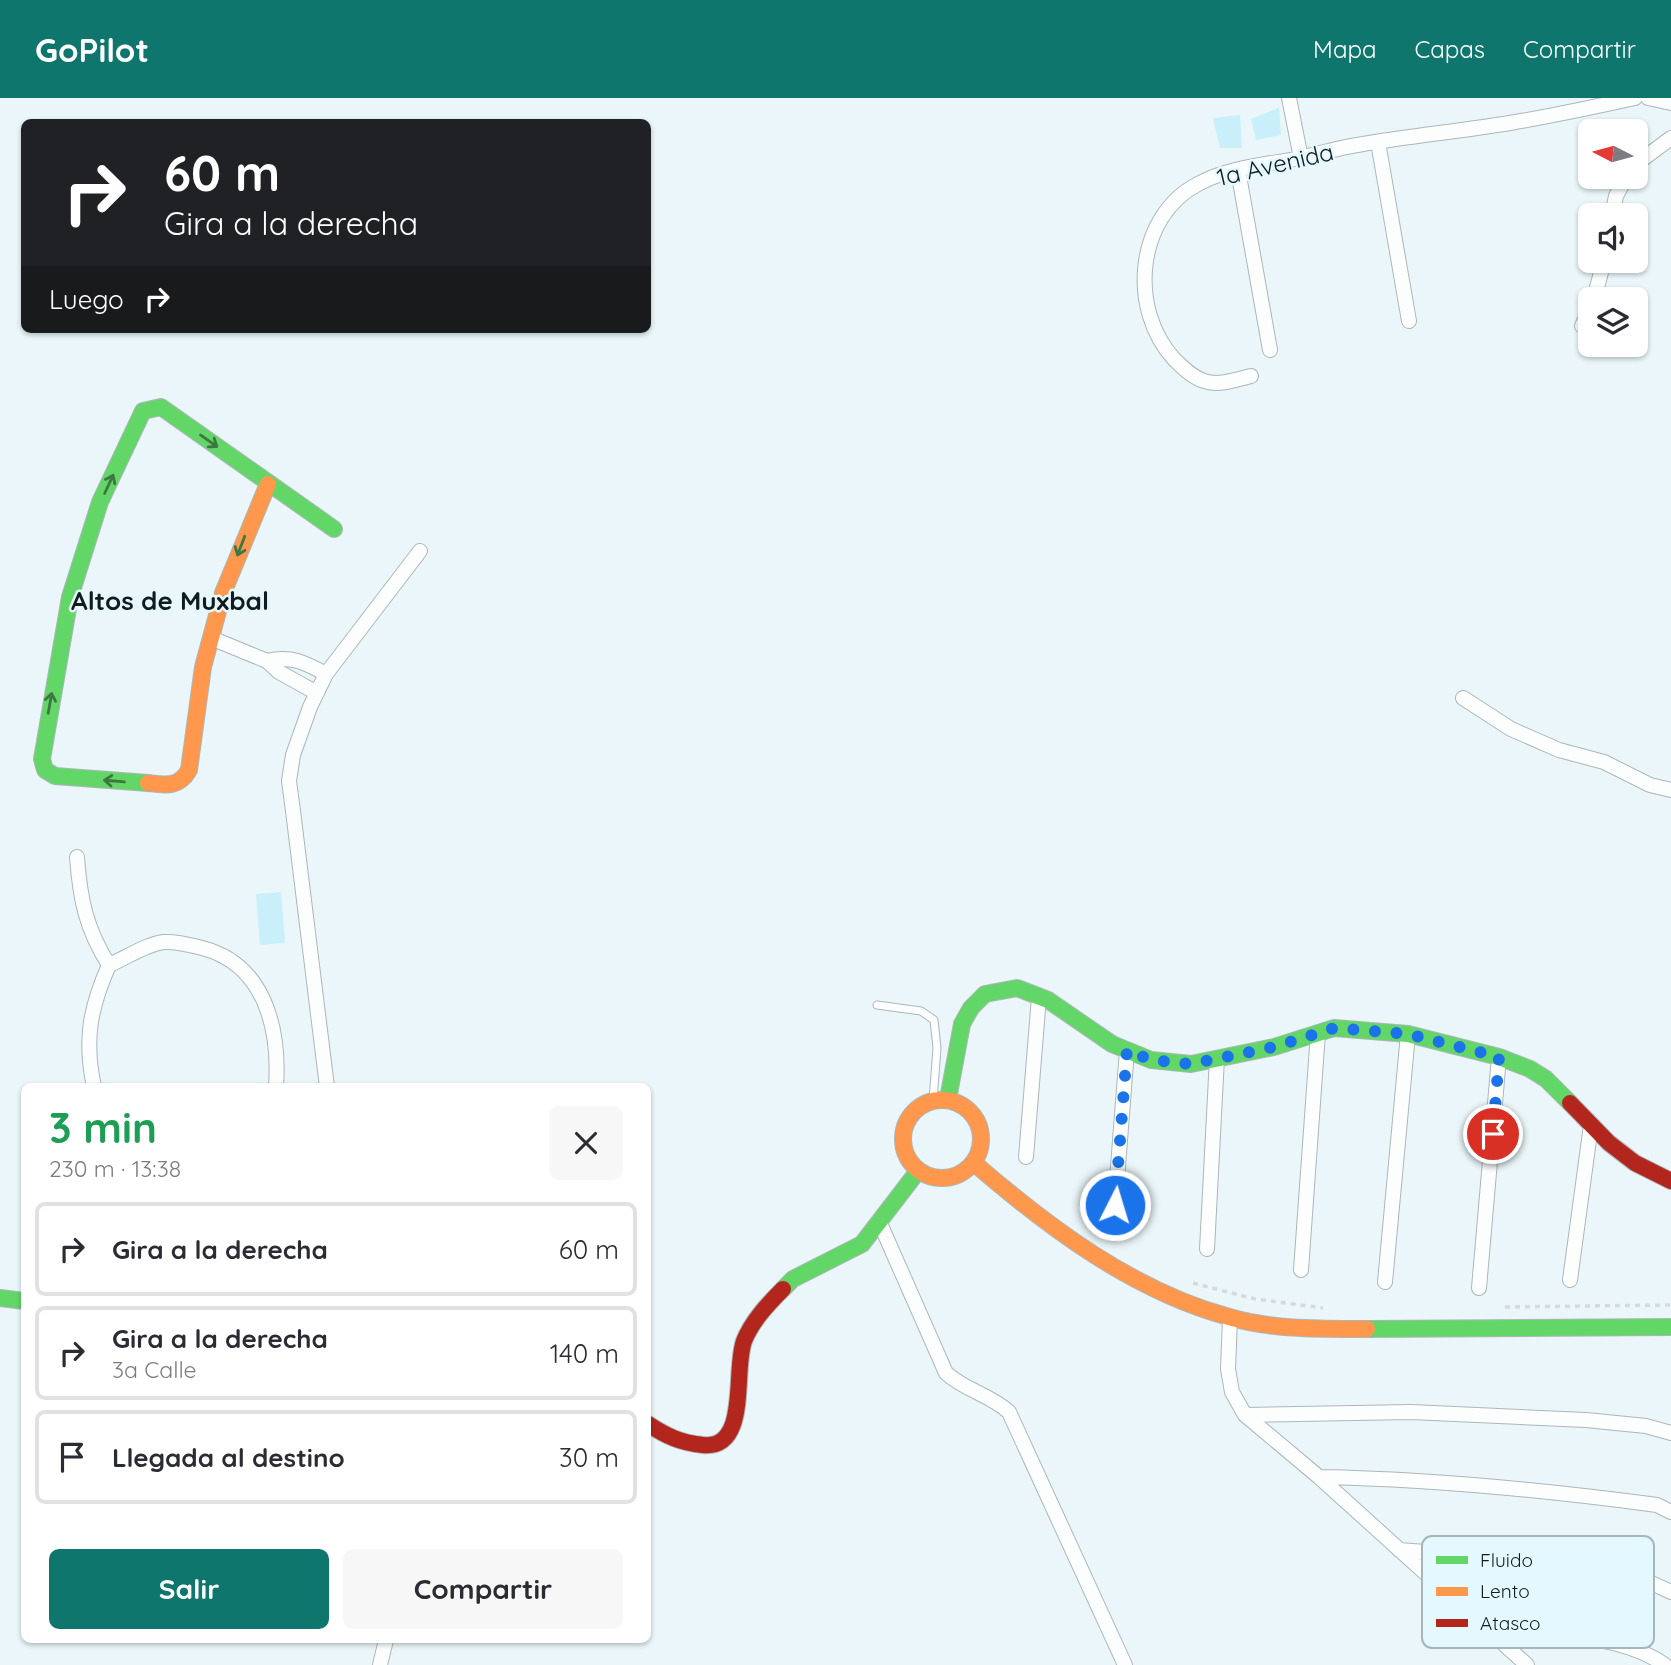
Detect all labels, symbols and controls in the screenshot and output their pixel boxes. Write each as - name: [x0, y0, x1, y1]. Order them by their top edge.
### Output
- text: GoPilot: [35, 29, 149, 70]
- text: Mapa: [1313, 34, 1377, 64]
- text: Capas: [1415, 34, 1485, 64]
- text: Compartir: [1523, 34, 1636, 64]
- north arrow: [1578, 119, 1648, 189]
- map controls: [1578, 119, 1648, 357]
- street label: 1a Avenida: [1214, 136, 1336, 192]
- text: 60 m: [164, 142, 280, 203]
- icon: right: [49, 147, 140, 238]
- text: Gira a la derecha: [164, 203, 418, 243]
- button: sound: [1578, 203, 1648, 273]
- icon: right: [138, 280, 176, 318]
- text: Luego: [49, 283, 124, 316]
- button: layers: [1578, 287, 1648, 357]
- one-way arrow: [199, 434, 218, 448]
- one-way arrow: [102, 474, 116, 495]
- one-way arrow: [234, 535, 247, 557]
- district label: Altos de Muxbal: [71, 584, 269, 617]
- one-way arrow: [44, 692, 58, 715]
- one-way arrow: [103, 774, 126, 787]
- text: 3 min: [49, 1101, 157, 1154]
- pin: [1463, 1104, 1523, 1164]
- button: close: [549, 1106, 623, 1180]
- icon: arrive: [1474, 1115, 1512, 1153]
- text: 230 m · 13:38: [49, 1154, 181, 1183]
- position arrow: [1078, 1168, 1152, 1242]
- icon: right: [53, 1230, 91, 1268]
- text: Gira a la derecha: [112, 1233, 328, 1266]
- text: 60 m: [559, 1233, 619, 1266]
- text: Gira a la derecha: [112, 1322, 328, 1355]
- icon: right: [53, 1334, 91, 1372]
- text: 140 m: [550, 1337, 619, 1370]
- text: 3a Calle: [112, 1355, 197, 1384]
- icon: arrive: [53, 1438, 91, 1476]
- text: Llegada al destino: [112, 1441, 345, 1474]
- text: 30 m: [559, 1441, 619, 1474]
- legend: [1422, 1536, 1654, 1648]
- text: Fluido: [1480, 1548, 1533, 1572]
- button: Salir: [49, 1549, 329, 1629]
- button: Compartir: [343, 1549, 623, 1629]
- text: Lento: [1480, 1579, 1530, 1603]
- text: Atasco: [1480, 1611, 1540, 1635]

